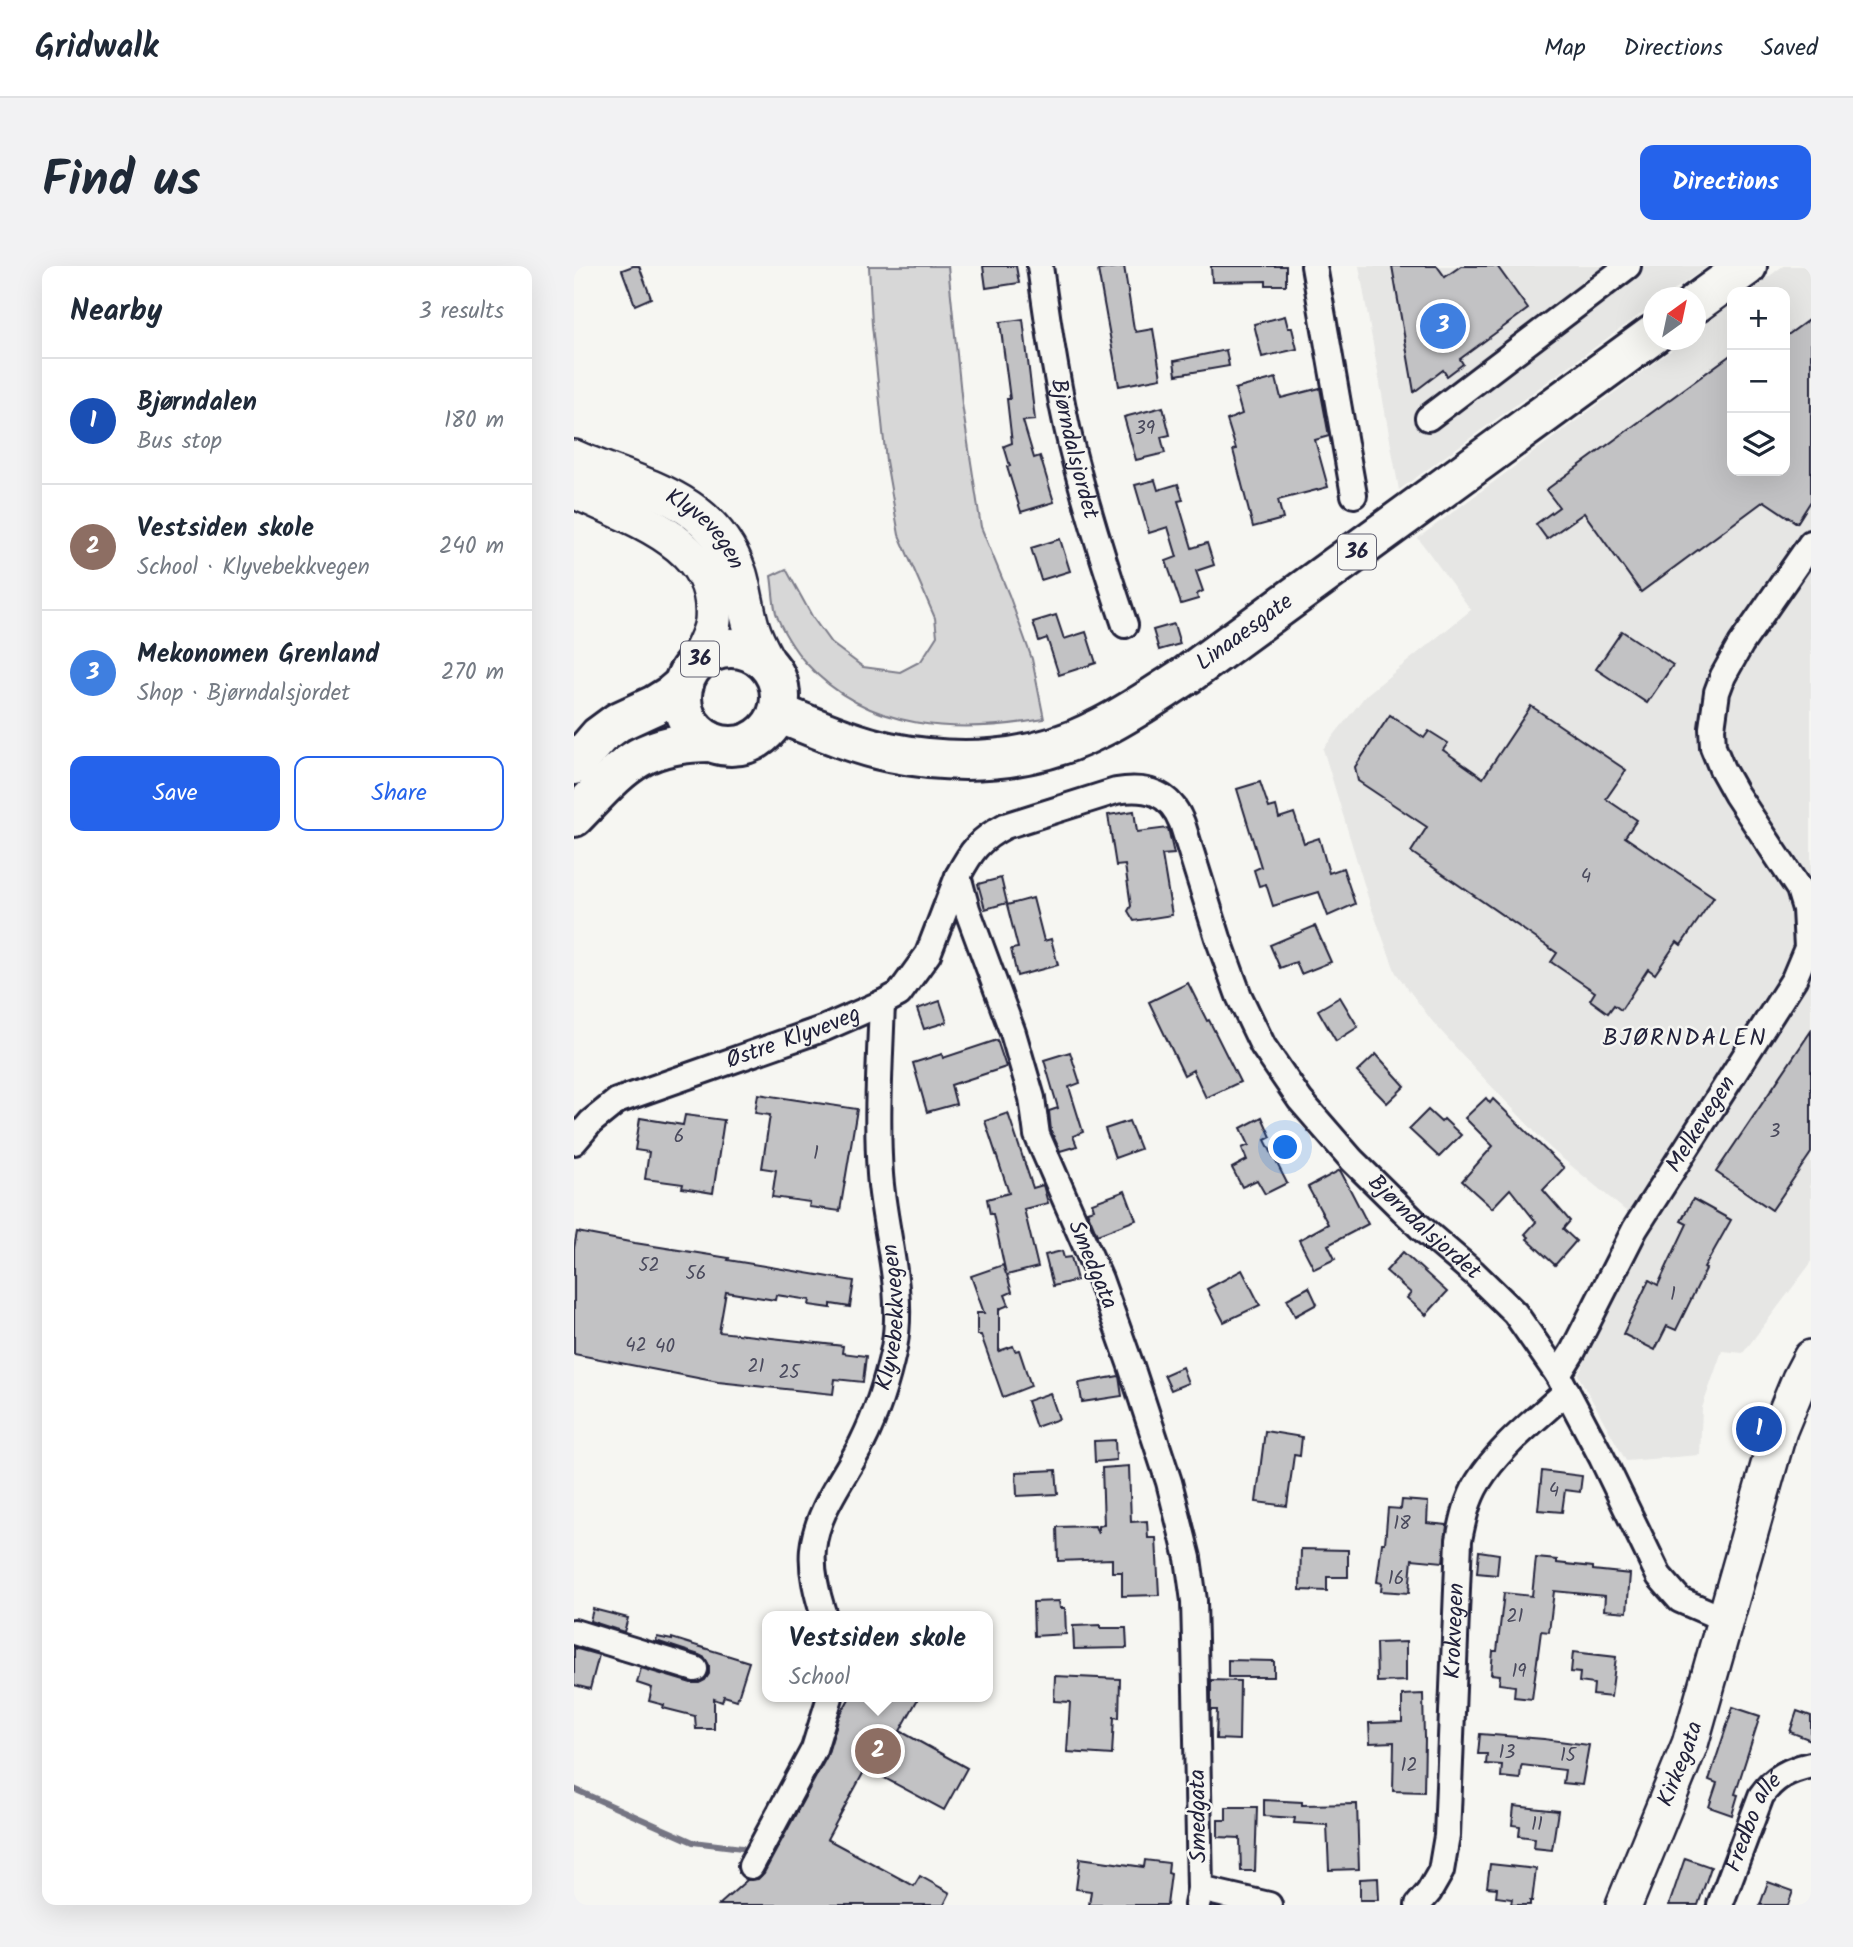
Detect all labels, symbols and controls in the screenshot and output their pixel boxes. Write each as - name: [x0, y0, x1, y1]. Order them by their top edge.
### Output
- text: Gridwalk: [35, 22, 158, 75]
- text: Map: [1544, 29, 1586, 68]
- text: Directions: [1624, 29, 1723, 68]
- text: Saved: [1761, 29, 1818, 68]
- text: Find us: [42, 143, 200, 221]
- button: Directions: [1640, 145, 1811, 220]
- north arrow: [1643, 287, 1706, 350]
- map controls: [1727, 287, 1790, 476]
- button: +: [1727, 287, 1790, 350]
- text: Nearby: [70, 288, 162, 336]
- text: 3 results: [418, 294, 504, 330]
- pin: 3: [1420, 300, 1466, 352]
- button: −: [1727, 350, 1790, 413]
- street label: Bjørndalsjordet: [1040, 376, 1108, 524]
- text: Bjørndalen: [137, 382, 257, 424]
- text: 1: [90, 403, 96, 439]
- text: 180 m: [444, 403, 504, 439]
- button: layers: [1727, 413, 1790, 476]
- house number: 39: [1135, 414, 1155, 444]
- text: Bus stop: [137, 424, 222, 460]
- street label: Klyvevegen: [658, 479, 754, 576]
- text: Vestsiden skole: [137, 508, 314, 550]
- text: 2: [86, 529, 100, 565]
- text: 240 m: [439, 529, 504, 565]
- road number: 36: [1338, 534, 1376, 570]
- text: School · Klyvebekkvegen: [137, 550, 370, 586]
- street label: Linaaesgate: [1189, 585, 1301, 681]
- text: Mekonomen Grenland: [137, 634, 379, 676]
- road number: 36: [681, 642, 719, 676]
- text: 3: [87, 655, 99, 691]
- text: 270 m: [441, 655, 504, 691]
- text: Shop · Bjørndalsjordet: [137, 676, 350, 712]
- button: Save: [70, 756, 280, 831]
- button: Share: [294, 756, 504, 831]
- house number: 4: [1581, 862, 1591, 892]
- street label: Østre Klyveveg: [721, 996, 867, 1079]
- district label: BJØRNDALEN: [1603, 1019, 1767, 1058]
- street label: Melkevegen: [1657, 1069, 1746, 1180]
- house number: 3: [1770, 1117, 1781, 1147]
- house number: 6: [674, 1122, 684, 1152]
- your location: [1268, 1130, 1302, 1164]
- house number: 1: [813, 1139, 819, 1169]
- street label: Bjørndalsjordet: [1359, 1166, 1490, 1290]
- street label: Smedgata: [1057, 1215, 1127, 1315]
- street label: Klyvebekkvegen: [866, 1241, 915, 1395]
- house number: 52: [638, 1251, 660, 1281]
- house number: 56: [686, 1259, 706, 1289]
- house number: 1: [1670, 1280, 1676, 1310]
- house number: 42: [625, 1331, 647, 1361]
- house number: 40: [655, 1332, 675, 1362]
- house number: 21: [747, 1352, 765, 1382]
- house number: 25: [778, 1358, 801, 1388]
- pin: 1: [1736, 1403, 1782, 1455]
- house number: 4: [1549, 1476, 1559, 1506]
- house number: 18: [1393, 1509, 1411, 1539]
- house number: 16: [1388, 1564, 1404, 1594]
- street label: Krokvegen: [1435, 1582, 1475, 1680]
- house number: 21: [1506, 1602, 1524, 1632]
- popup: [762, 1611, 993, 1702]
- text: Vestsiden skole: [789, 1618, 966, 1660]
- house number: 19: [1511, 1657, 1527, 1687]
- text: School: [789, 1660, 850, 1696]
- street label: Kirkegata: [1648, 1717, 1713, 1812]
- pin: 2: [855, 1725, 901, 1777]
- house number: 13: [1499, 1738, 1516, 1768]
- house number: 15: [1560, 1741, 1578, 1771]
- house number: 12: [1400, 1751, 1418, 1781]
- street label: Fredbo allé: [1716, 1763, 1791, 1877]
- street label: Smedgata: [1180, 1769, 1218, 1863]
- house number: 11: [1531, 1810, 1543, 1840]

